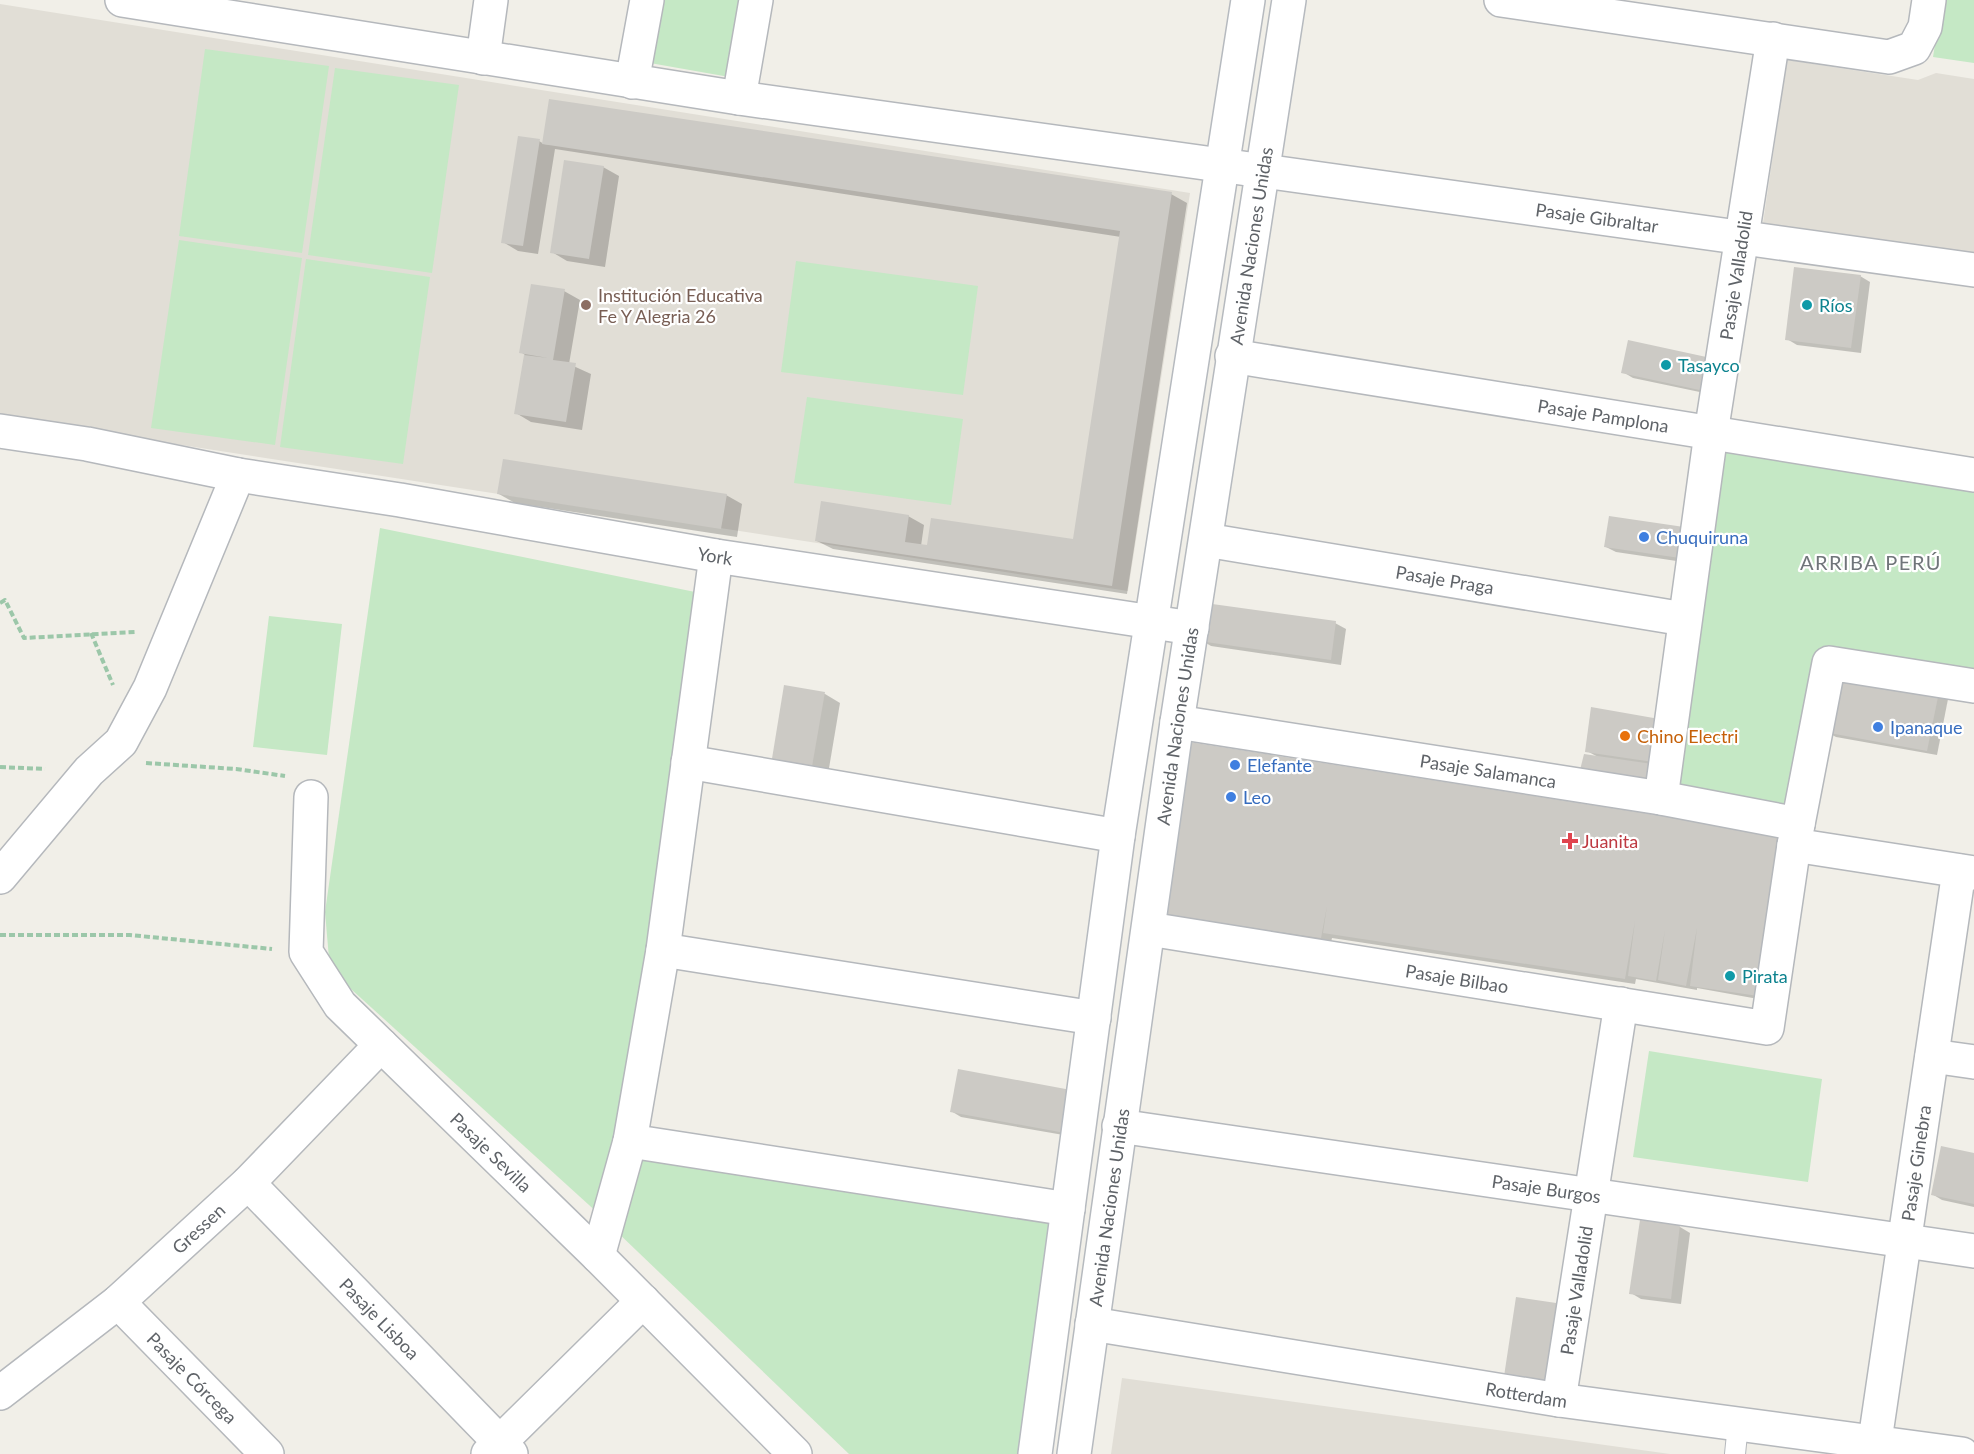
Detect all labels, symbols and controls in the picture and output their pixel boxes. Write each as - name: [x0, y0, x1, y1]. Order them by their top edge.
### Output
- street label: Avenida Naciones Unidas: [1225, 145, 1277, 346]
- street label: Pasaje Gibraltar: [1534, 198, 1660, 237]
- street label: Pasaje Valladolid: [1715, 209, 1757, 341]
- place label: Institución Educativa Fe Y Alegria 26: [598, 284, 763, 327]
- place label: Ríos: [1819, 294, 1853, 316]
- marker: Institución Educativa Fe Y Alegria 26: [579, 298, 593, 312]
- marker: Ríos: [1800, 298, 1814, 312]
- place label: Tasayco: [1678, 354, 1740, 376]
- marker: Tasayco: [1659, 358, 1673, 372]
- street label: Pasaje Pamplona: [1536, 394, 1670, 437]
- place label: Chuquiruna: [1656, 526, 1748, 548]
- marker: Chuquiruna: [1637, 530, 1651, 544]
- street label: York: [696, 542, 735, 569]
- district label: ARRIBA PERÚ: [1800, 550, 1942, 574]
- street label: Pasaje Praga: [1394, 561, 1495, 598]
- street label: Avenida Naciones Unidas: [1152, 626, 1203, 827]
- place label: Ipanaque: [1890, 716, 1963, 738]
- marker: Ipanaque: [1871, 720, 1885, 734]
- place label: Chino Electri: [1637, 725, 1738, 747]
- marker: Chino Electri: [1618, 729, 1632, 743]
- street label: Pasaje Salamanca: [1418, 749, 1558, 792]
- place label: Elefante: [1247, 754, 1312, 776]
- marker: Elefante: [1228, 758, 1242, 772]
- place label: Leo: [1243, 786, 1271, 808]
- marker: Leo: [1224, 790, 1238, 804]
- place label: Juanita: [1582, 830, 1638, 852]
- marker: Juanita: [1563, 834, 1577, 848]
- street label: Pasaje Bilbao: [1404, 959, 1510, 997]
- place label: Pirata: [1742, 965, 1788, 987]
- marker: Pirata: [1723, 969, 1737, 983]
- street label: Pasaje Ginebra: [1896, 1104, 1935, 1223]
- street label: Avenida Naciones Unidas: [1084, 1107, 1134, 1308]
- street label: Pasaje Sevilla: [446, 1108, 536, 1197]
- street label: Pasaje Burgos: [1491, 1170, 1603, 1207]
- street label: Gressen: [167, 1199, 229, 1258]
- street label: Pasaje Valladolid: [1555, 1224, 1597, 1356]
- street label: Pasaje Lisboa: [335, 1273, 424, 1364]
- street label: Pasaje Córcega: [143, 1327, 242, 1428]
- street label: Rotterdam: [1484, 1377, 1569, 1412]

